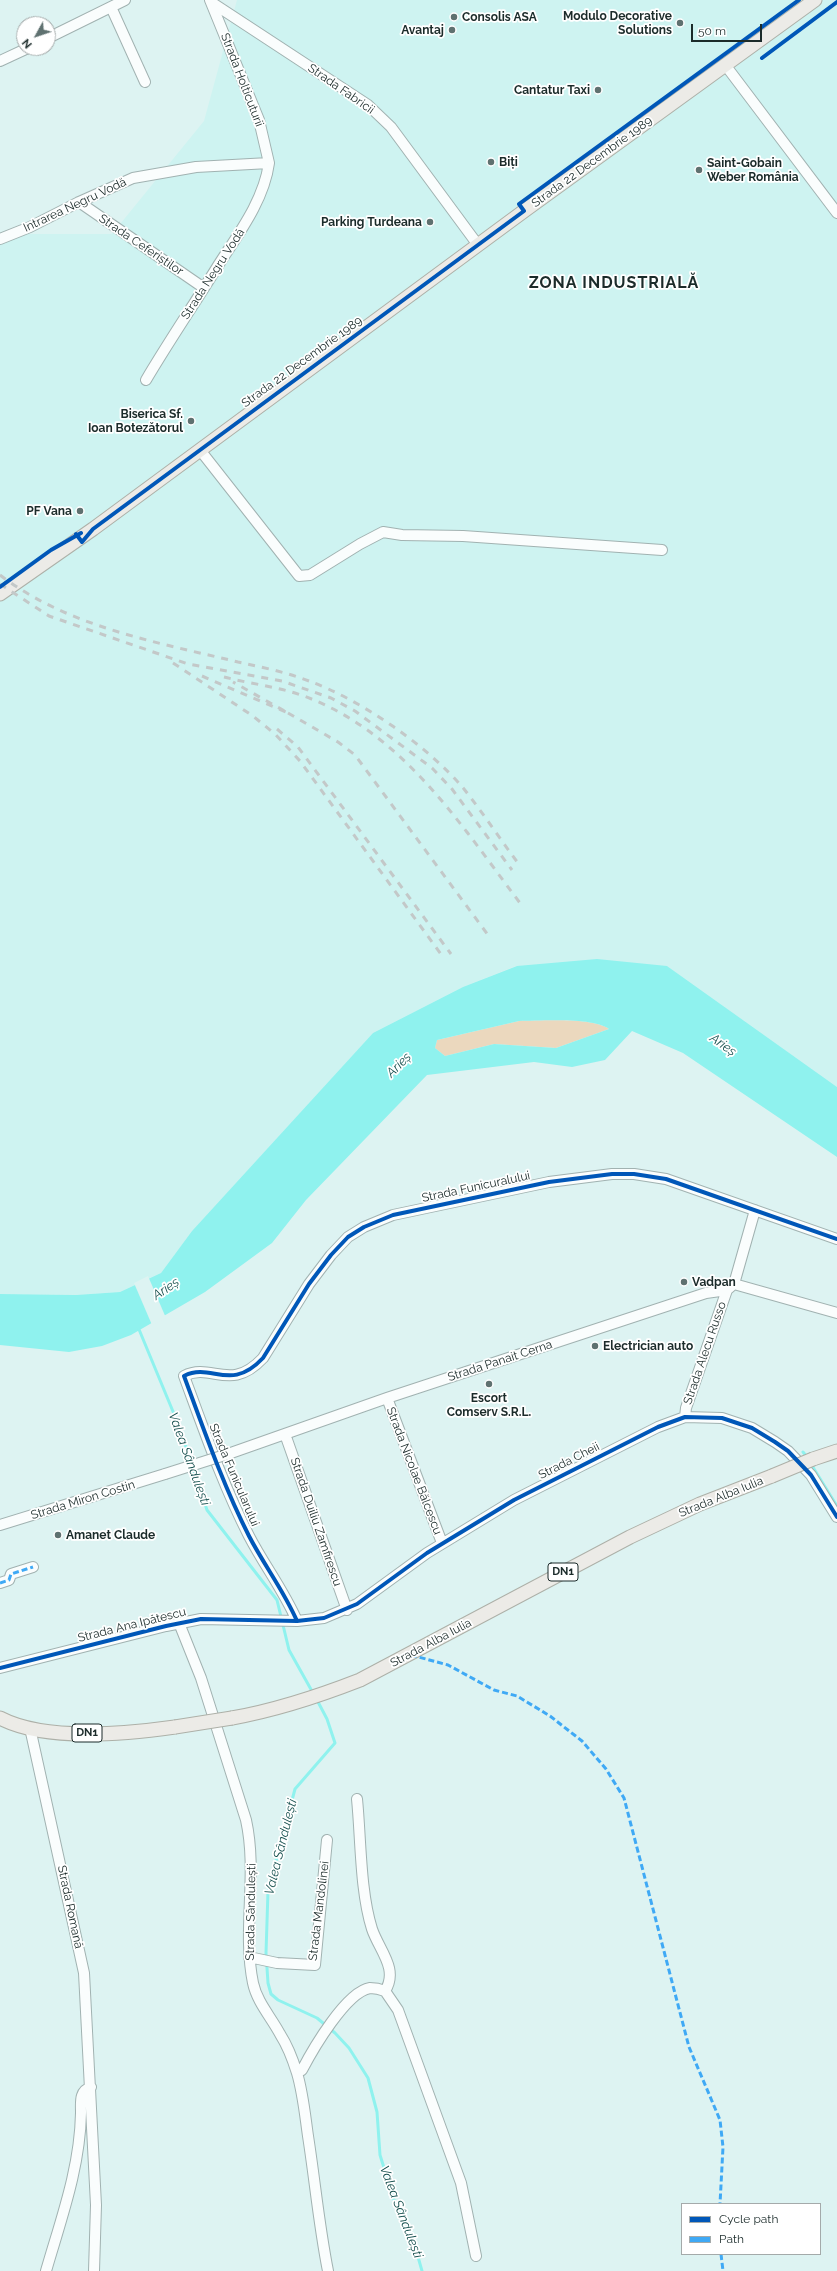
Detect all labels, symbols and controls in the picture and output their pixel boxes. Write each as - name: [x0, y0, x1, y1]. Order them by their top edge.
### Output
- place label: Modulo Decorative Solutions: [563, 9, 672, 37]
- place label: Consolis ASA: [462, 10, 537, 24]
- marker: Consolis ASA: [449, 12, 459, 22]
- north arrow: [16, 16, 56, 56]
- scale bar: [693, 16, 764, 42]
- marker: Modulo Decorative Solutions: [675, 18, 685, 28]
- place label: Avantaj: [401, 23, 444, 37]
- text: 50 m: [698, 24, 726, 38]
- marker: Avantaj: [447, 25, 457, 35]
- street label: Strada Holticuturii: [218, 31, 266, 129]
- text: N: [20, 36, 35, 51]
- street label: Strada Fabricii: [305, 61, 377, 117]
- place label: Cantatur Taxi: [514, 83, 590, 97]
- marker: Cantatur Taxi: [593, 85, 603, 95]
- street label: Strada 22 Decembrie 1989: [529, 113, 655, 211]
- place label: Biți: [499, 155, 518, 169]
- place label: Saint-Gobain Weber România: [707, 156, 799, 184]
- marker: Biți: [486, 157, 496, 167]
- marker: Saint-Gobain Weber România: [694, 165, 704, 175]
- street label: Intrarea Negru Vodă: [21, 175, 129, 235]
- street label: Strada Ceferiștilor: [96, 211, 186, 279]
- place label: Parking Turdeana: [321, 215, 422, 229]
- marker: Parking Turdeana: [425, 217, 435, 227]
- street label: Strada Negru Vodă: [178, 226, 248, 322]
- district label: ZONA INDUSTRIALĂ: [529, 273, 699, 293]
- street label: Strada 22 Decembrie 1989: [239, 313, 365, 411]
- place label: Biserica Sf. Ioan Botezătorul: [88, 407, 183, 435]
- marker: Biserica Sf. Ioan Botezătorul: [186, 416, 196, 426]
- place label: PF Vana: [26, 504, 72, 518]
- marker: PF Vana: [75, 506, 85, 516]
- water label: Arieș: [707, 1030, 739, 1060]
- water label: Arieș: [383, 1049, 415, 1081]
- street label: Strada Funicuralului: [421, 1168, 531, 1206]
- water label: Arieș: [150, 1275, 182, 1303]
- place label: Vadpan: [692, 1275, 736, 1289]
- marker: Vadpan: [679, 1277, 689, 1287]
- street label: Strada Alecu Russo: [681, 1300, 729, 1406]
- street label: Strada Panait Cerna: [446, 1337, 554, 1385]
- place label: Electrician auto: [603, 1339, 693, 1353]
- marker: Electrician auto: [590, 1341, 600, 1351]
- marker: Escort Comserv S.R.L.: [484, 1379, 494, 1389]
- place label: Escort Comserv S.R.L.: [447, 1391, 531, 1419]
- street label: Strada Nicolae Bălcescu: [383, 1405, 445, 1537]
- water label: Valea Sândulești: [165, 1410, 213, 1508]
- street label: Strada Funicularului: [206, 1421, 262, 1529]
- street label: Strada Cheii: [536, 1439, 602, 1483]
- street label: Strada Duiliu Zamfirescu: [287, 1456, 345, 1588]
- street label: Strada Alba Iulia: [677, 1473, 765, 1521]
- street label: Strada Miron Costin: [29, 1477, 137, 1523]
- place label: Amanet Claude: [66, 1528, 155, 1542]
- marker: Amanet Claude: [53, 1530, 63, 1540]
- road number: DN1: [548, 1563, 578, 1581]
- street label: Strada Ana Ipătescu: [76, 1605, 188, 1645]
- street label: Strada Alba Iulia: [388, 1616, 474, 1670]
- road number: DN1: [72, 1724, 102, 1742]
- water label: Valea Sândulești: [262, 1798, 300, 1896]
- street label: Strada Mandolinei: [306, 1860, 332, 1962]
- street label: Strada Sândulești: [243, 1863, 259, 1961]
- street label: Strada Romană: [54, 1864, 86, 1950]
- water label: Valea Sândulești: [376, 2163, 426, 2261]
- legend: [681, 2203, 821, 2255]
- text: Cycle path: [719, 2212, 778, 2226]
- text: Path: [719, 2232, 744, 2246]

